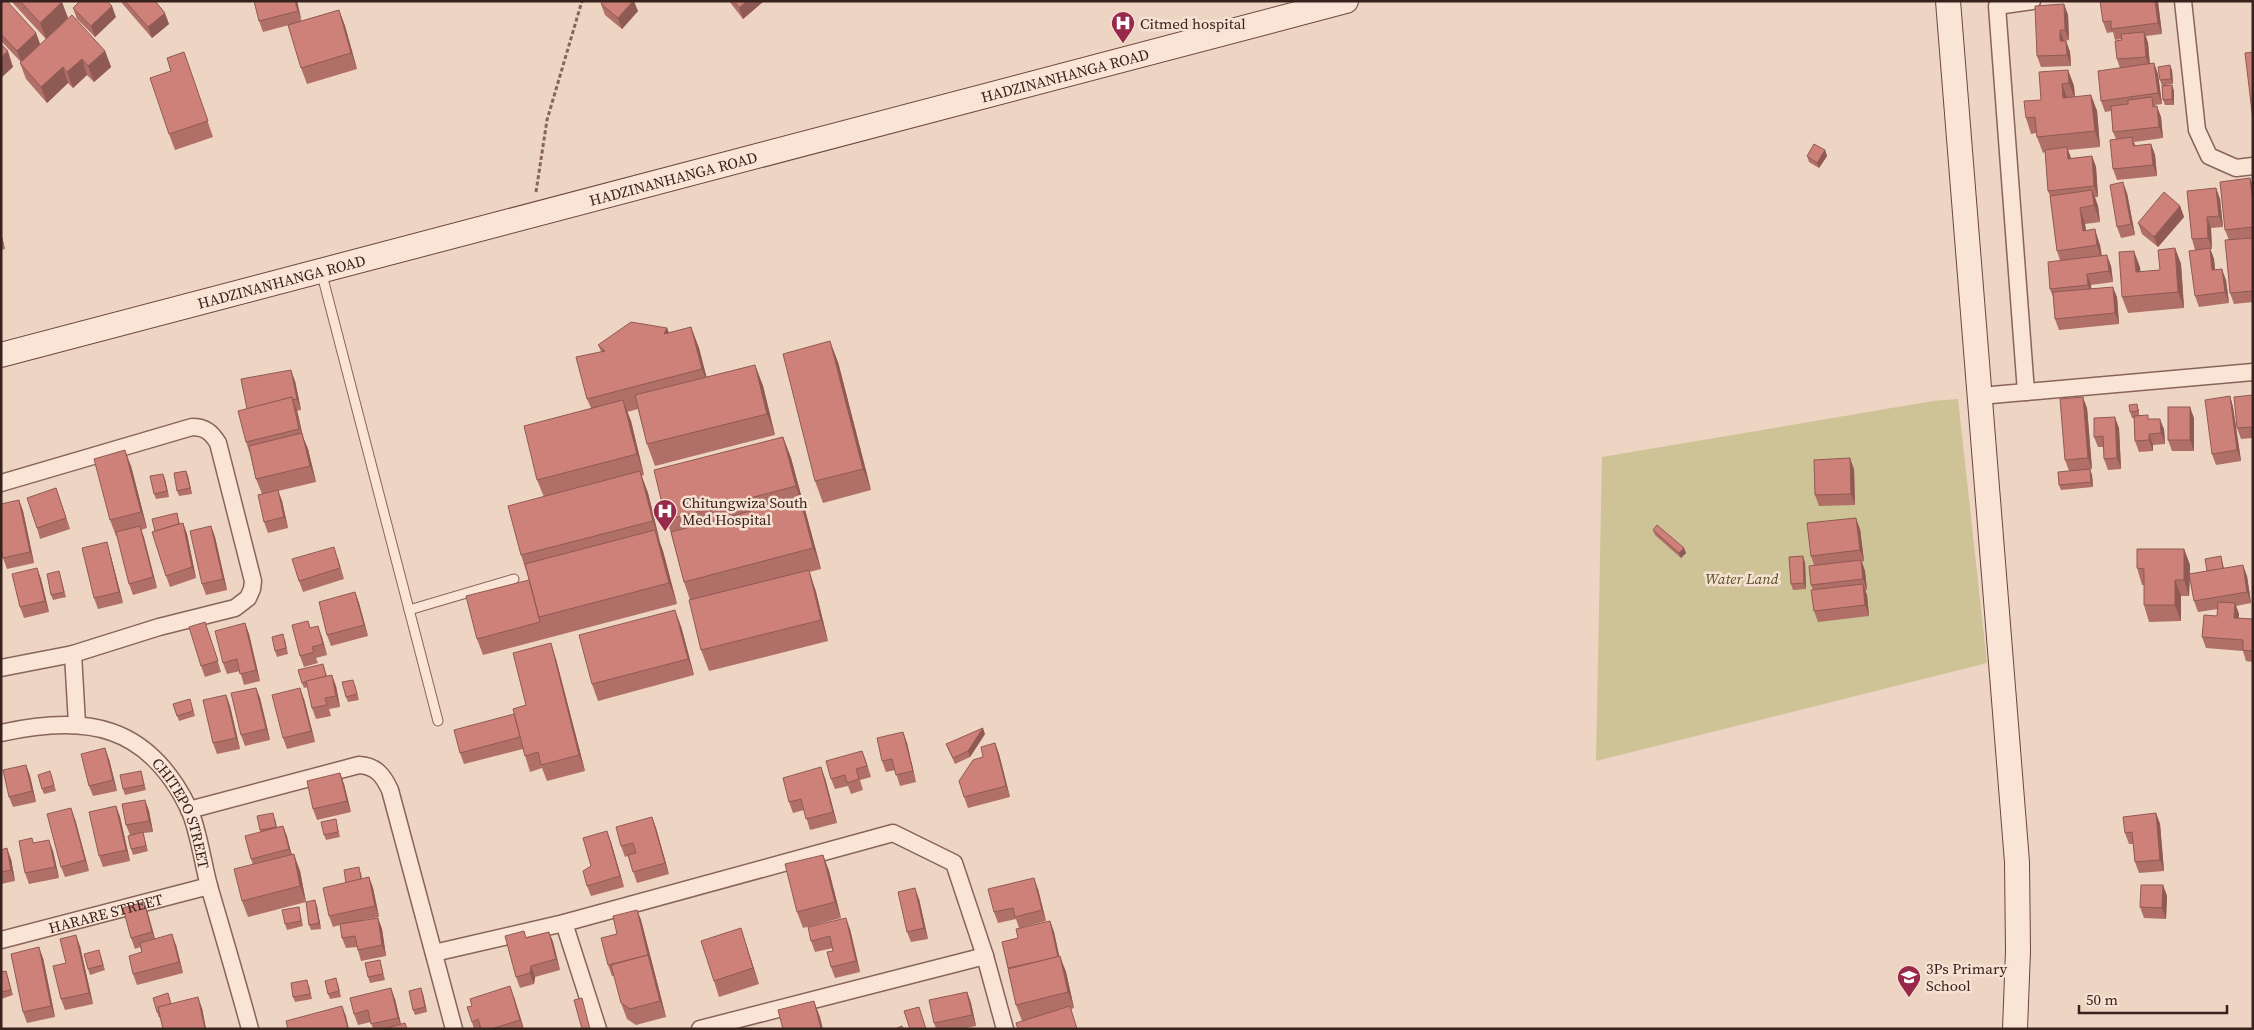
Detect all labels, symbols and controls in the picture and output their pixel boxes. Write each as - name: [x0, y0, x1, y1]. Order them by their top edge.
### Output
- hospital icon: Citmed hospital: [1110, 10, 1136, 44]
- place label: Citmed hospital: [1140, 13, 1246, 34]
- street label: HADZINANHANGA ROAD: [978, 43, 1151, 107]
- street label: HADZINANHANGA ROAD: [587, 146, 759, 210]
- street label: HADZINANHANGA ROAD: [195, 249, 368, 313]
- place label: Chitungwiza South Med Hospital: [682, 492, 808, 530]
- hospital icon: Chitungwiza South Med Hospital: [652, 498, 678, 532]
- park label: Water Land: [1705, 568, 1779, 589]
- street label: CHITEPO STREET: [148, 752, 215, 871]
- street label: HARARE STREET: [46, 888, 165, 938]
- place label: 3Ps Primary School: [1926, 958, 2007, 996]
- school or university icon: 3Ps Primary School: [1896, 964, 1922, 998]
- scale bar: [2079, 982, 2226, 1014]
- text: 50 m: [2086, 989, 2118, 1010]

